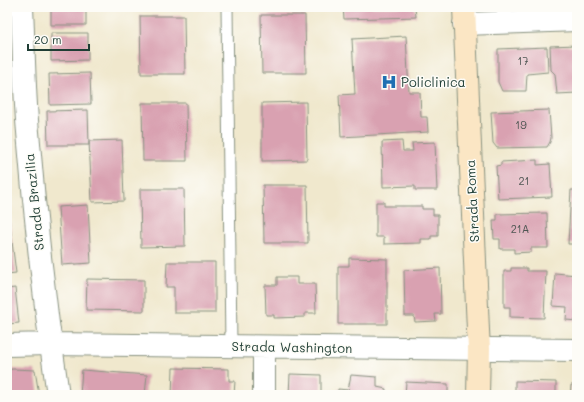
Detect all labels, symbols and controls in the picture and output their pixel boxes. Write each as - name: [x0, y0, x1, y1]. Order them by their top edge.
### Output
- scale bar: [28, 26, 89, 52]
- text: 20 m: [34, 31, 62, 47]
- house number: 17: [517, 53, 529, 68]
- hospital icon: Policlinica: [380, 73, 398, 91]
- place label: Policlinica: [401, 73, 466, 90]
- house number: 19: [515, 117, 527, 132]
- street label: Strada Brazilia: [20, 153, 47, 251]
- street label: Strada Roma: [461, 159, 482, 243]
- house number: 21: [518, 173, 530, 188]
- house number: 21A: [511, 221, 529, 236]
- street label: Strada Washington: [232, 337, 352, 356]

